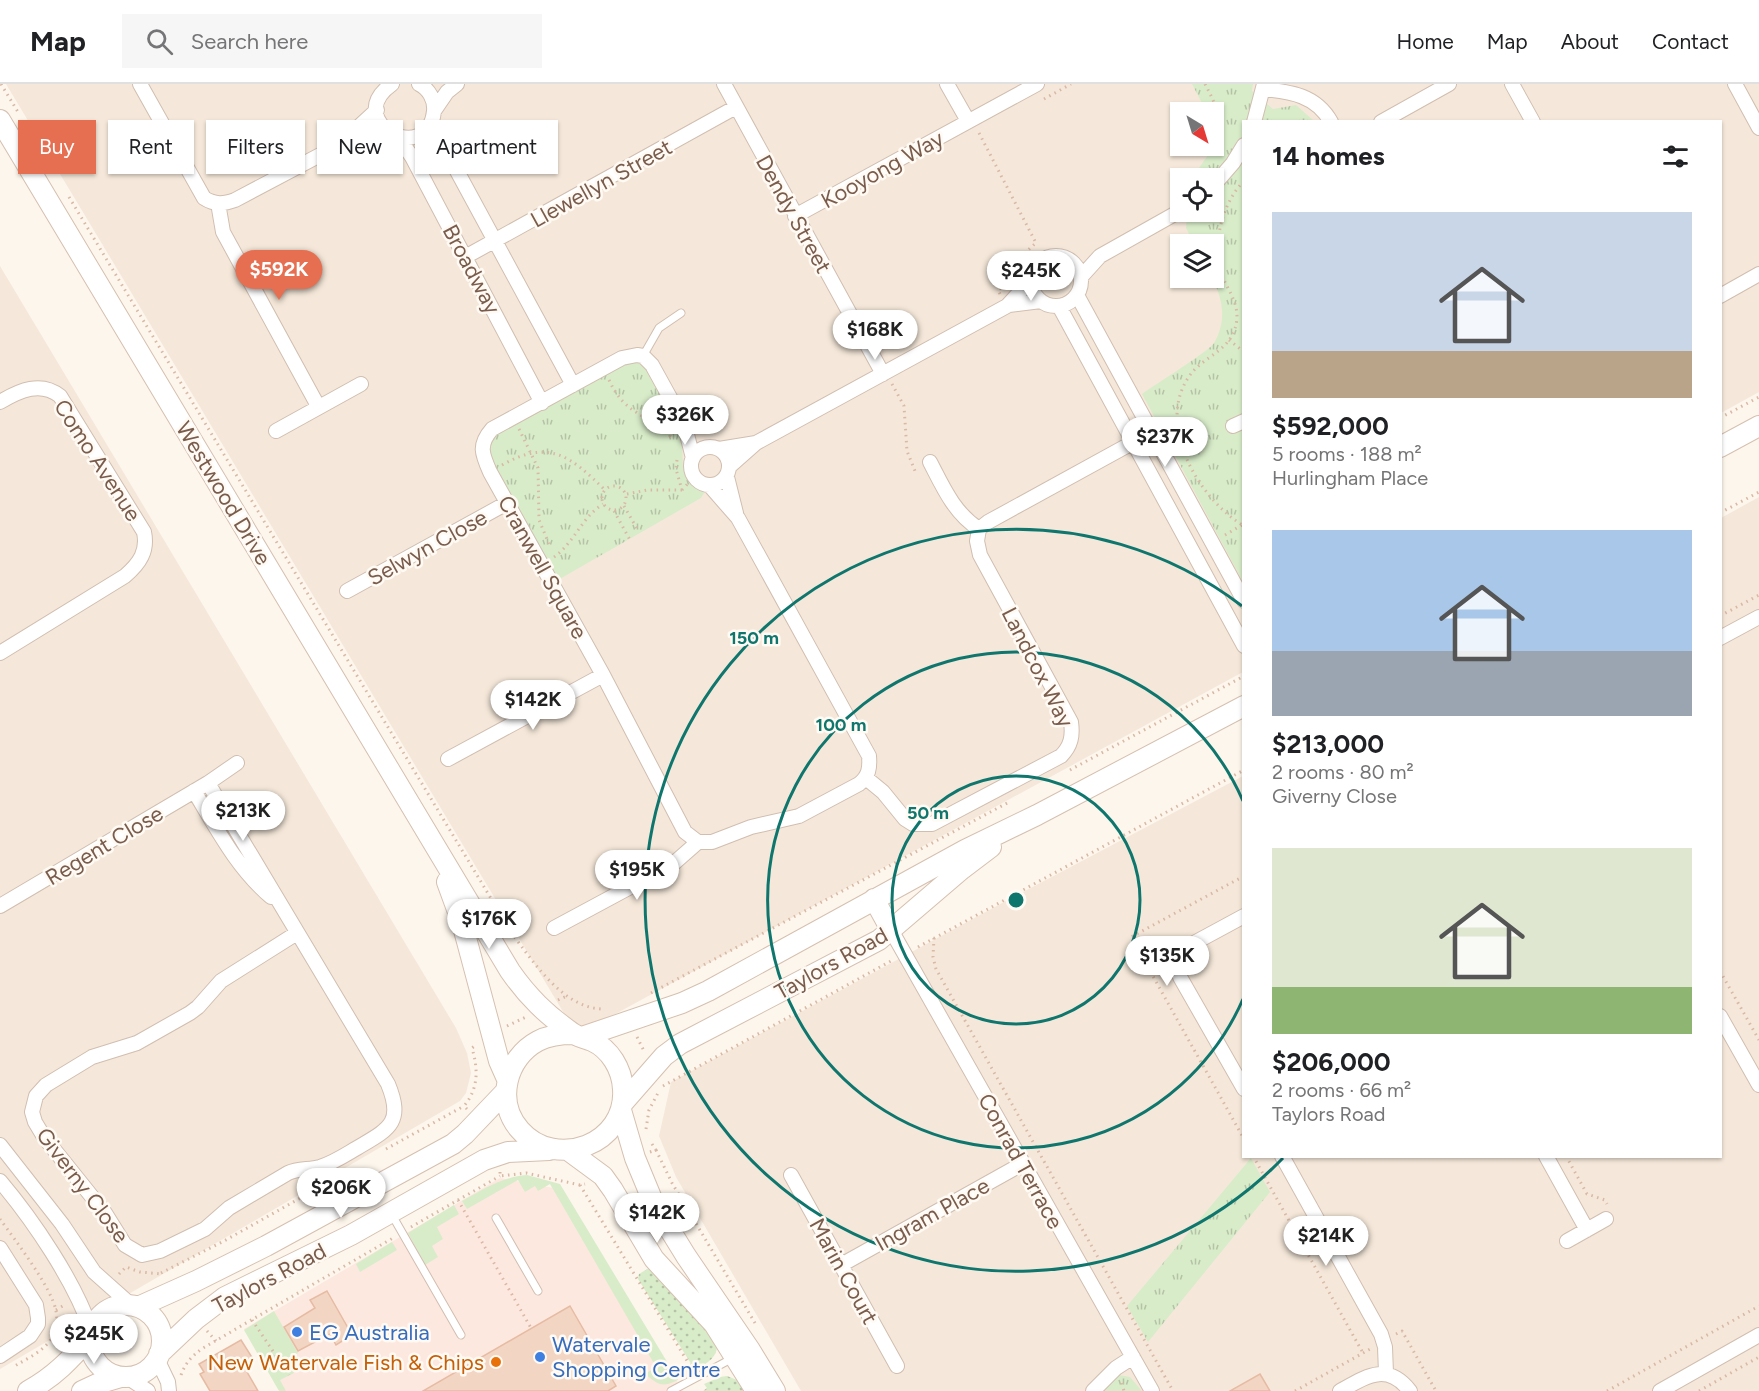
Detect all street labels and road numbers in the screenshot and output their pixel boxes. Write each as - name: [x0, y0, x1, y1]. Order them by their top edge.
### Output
- street label: Kooyong Way: [816, 124, 949, 214]
- street label: Llewellyn Street: [526, 133, 677, 233]
- street label: Dendy Street: [750, 150, 837, 278]
- street label: Broadway: [437, 220, 507, 319]
- street label: Como Avenue: [48, 394, 147, 526]
- street label: Westwood Drive: [170, 417, 277, 570]
- street label: Cranwell Square: [492, 491, 593, 644]
- street label: Selwyn Close: [363, 503, 492, 591]
- street label: Landcox Way: [996, 603, 1080, 732]
- street label: Regent Close: [41, 800, 168, 891]
- street label: Taylors Road: [770, 921, 892, 1005]
- street label: Conrad Terrace: [972, 1089, 1069, 1234]
- street label: Giverny Close: [31, 1122, 135, 1248]
- street label: Ingram Place: [870, 1172, 994, 1257]
- street label: Marin Court: [803, 1214, 884, 1329]
- street label: Taylors Road: [208, 1237, 331, 1320]

